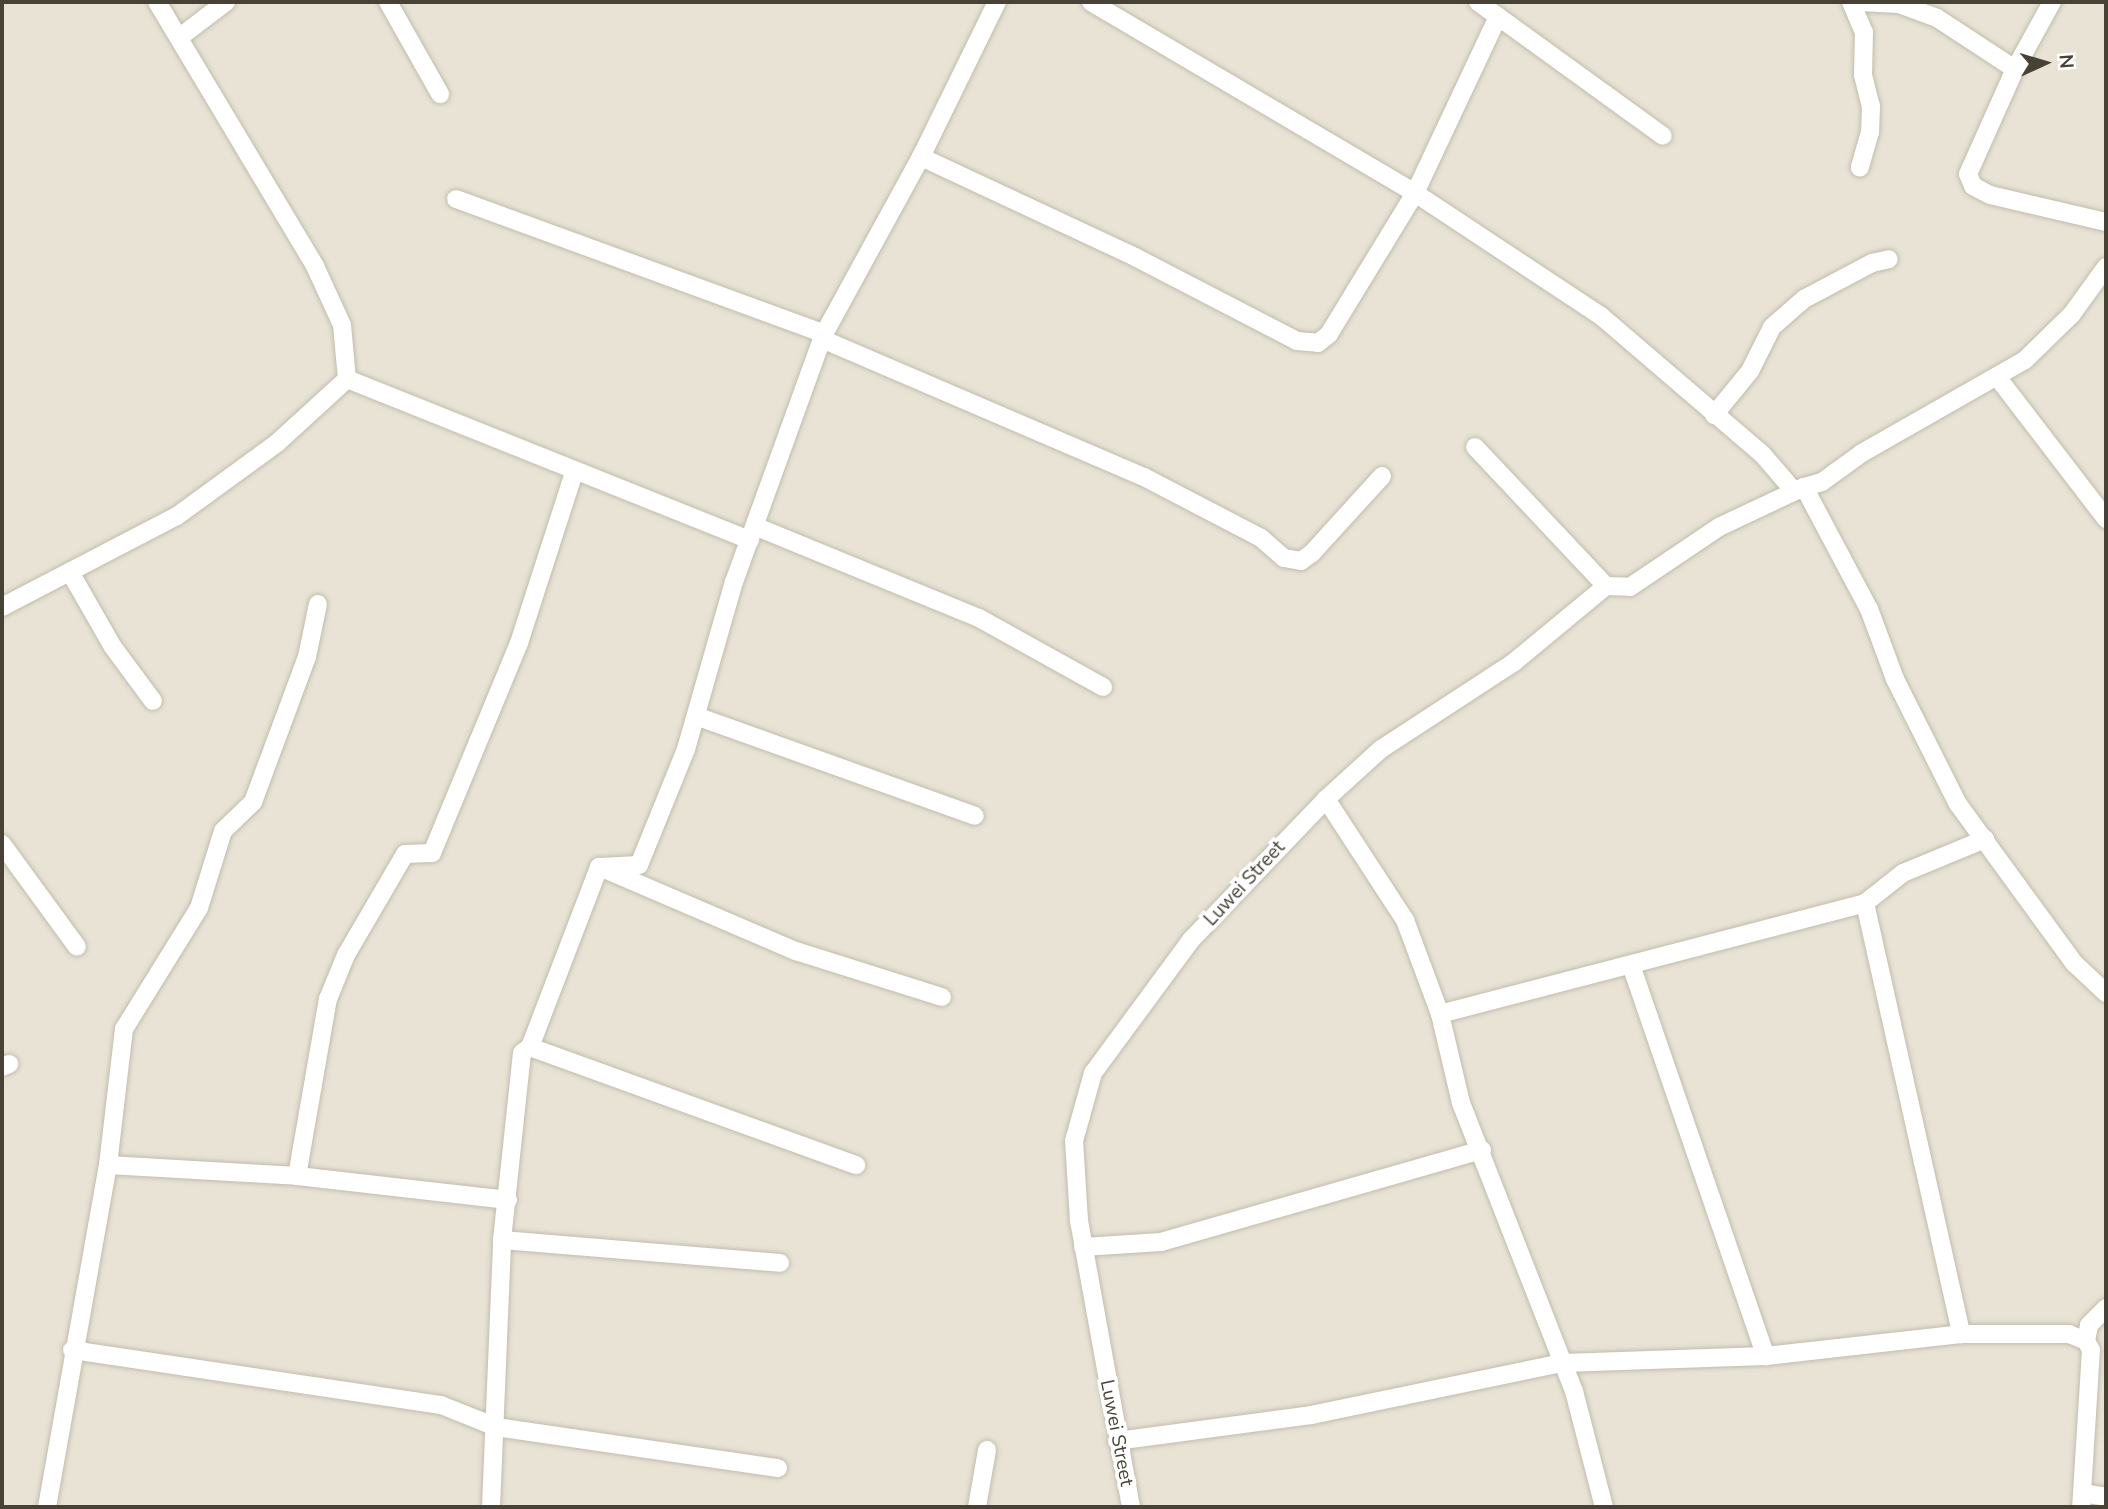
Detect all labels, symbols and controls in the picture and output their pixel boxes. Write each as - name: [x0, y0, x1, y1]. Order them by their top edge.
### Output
- north arrow: [2010, 28, 2080, 98]
- text: N: [2052, 54, 2079, 70]
- street label: Luwei Street: [1200, 837, 1290, 931]
- street label: Luwei Street: [1095, 1378, 1137, 1488]

